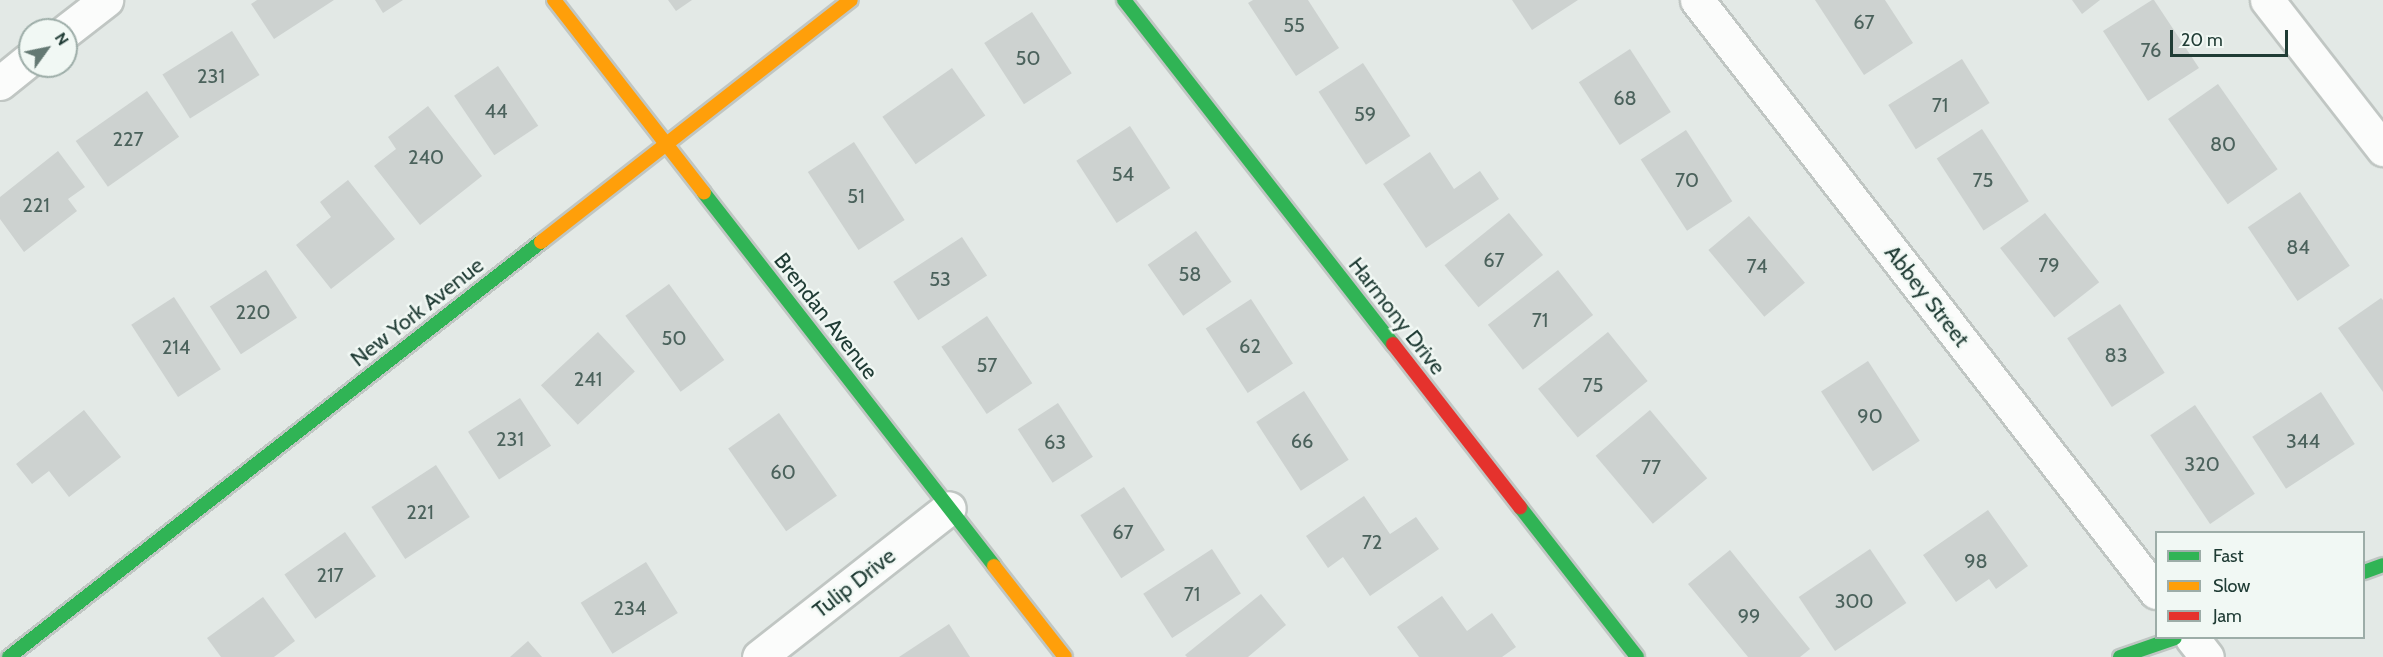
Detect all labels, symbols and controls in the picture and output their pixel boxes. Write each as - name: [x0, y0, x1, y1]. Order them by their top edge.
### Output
- house number: 67: [1853, 10, 1875, 34]
- house number: 55: [1283, 13, 1305, 37]
- north arrow: [18, 18, 78, 78]
- scale bar: [2173, 18, 2292, 56]
- text: N: [51, 29, 73, 49]
- text: 20 m: [2181, 29, 2223, 51]
- house number: 76: [2141, 38, 2161, 62]
- house number: 50: [1016, 46, 1040, 70]
- house number: 231: [197, 64, 225, 88]
- house number: 68: [1613, 86, 1637, 110]
- house number: 71: [1932, 93, 1948, 117]
- house number: 44: [484, 99, 508, 123]
- house number: 59: [1354, 102, 1376, 126]
- house number: 227: [112, 127, 144, 151]
- house number: 80: [2210, 132, 2236, 156]
- house number: 240: [408, 145, 444, 169]
- house number: 54: [1112, 162, 1134, 186]
- house number: 70: [1675, 168, 1699, 192]
- house number: 75: [1973, 168, 1993, 192]
- house number: 51: [847, 184, 865, 208]
- house number: 221: [22, 193, 50, 217]
- house number: 84: [2286, 235, 2310, 259]
- street label: Abbey Street: [1879, 240, 1975, 352]
- street label: Brendan Avenue: [768, 248, 884, 384]
- house number: 67: [1483, 248, 1505, 272]
- street label: New York Avenue: [345, 252, 489, 372]
- street label: Harmony Drive: [1343, 252, 1451, 380]
- house number: 79: [2038, 253, 2060, 277]
- house number: 74: [1747, 254, 1767, 278]
- house number: 58: [1179, 262, 1201, 286]
- house number: 53: [929, 267, 951, 291]
- house number: 220: [236, 300, 270, 324]
- house number: 71: [1532, 308, 1548, 332]
- house number: 50: [662, 326, 686, 350]
- house number: 62: [1239, 334, 1261, 358]
- house number: 214: [162, 335, 190, 359]
- house number: 83: [2105, 343, 2127, 367]
- house number: 57: [977, 353, 997, 377]
- house number: 241: [574, 367, 602, 391]
- house number: 75: [1583, 373, 1603, 397]
- house number: 90: [1857, 404, 1883, 428]
- house number: 231: [496, 427, 524, 451]
- house number: 66: [1291, 429, 1313, 453]
- house number: 344: [2286, 429, 2320, 453]
- house number: 63: [1044, 430, 1066, 454]
- house number: 320: [2184, 452, 2220, 476]
- house number: 77: [1641, 455, 1661, 479]
- house number: 60: [770, 460, 796, 484]
- house number: 221: [406, 500, 434, 524]
- house number: 67: [1112, 520, 1134, 544]
- house number: 72: [1362, 530, 1382, 554]
- legend: [2155, 531, 2365, 639]
- street label: Tulip Drive: [807, 543, 901, 623]
- text: Fast: [2213, 545, 2244, 567]
- house number: 98: [1964, 549, 1988, 573]
- house number: 217: [316, 563, 344, 587]
- text: Slow: [2213, 575, 2250, 597]
- house number: 71: [1184, 582, 1200, 606]
- house number: 300: [1835, 589, 1873, 613]
- house number: 234: [614, 596, 646, 620]
- house number: 99: [1738, 604, 1760, 628]
- text: Jam: [2213, 605, 2242, 627]

